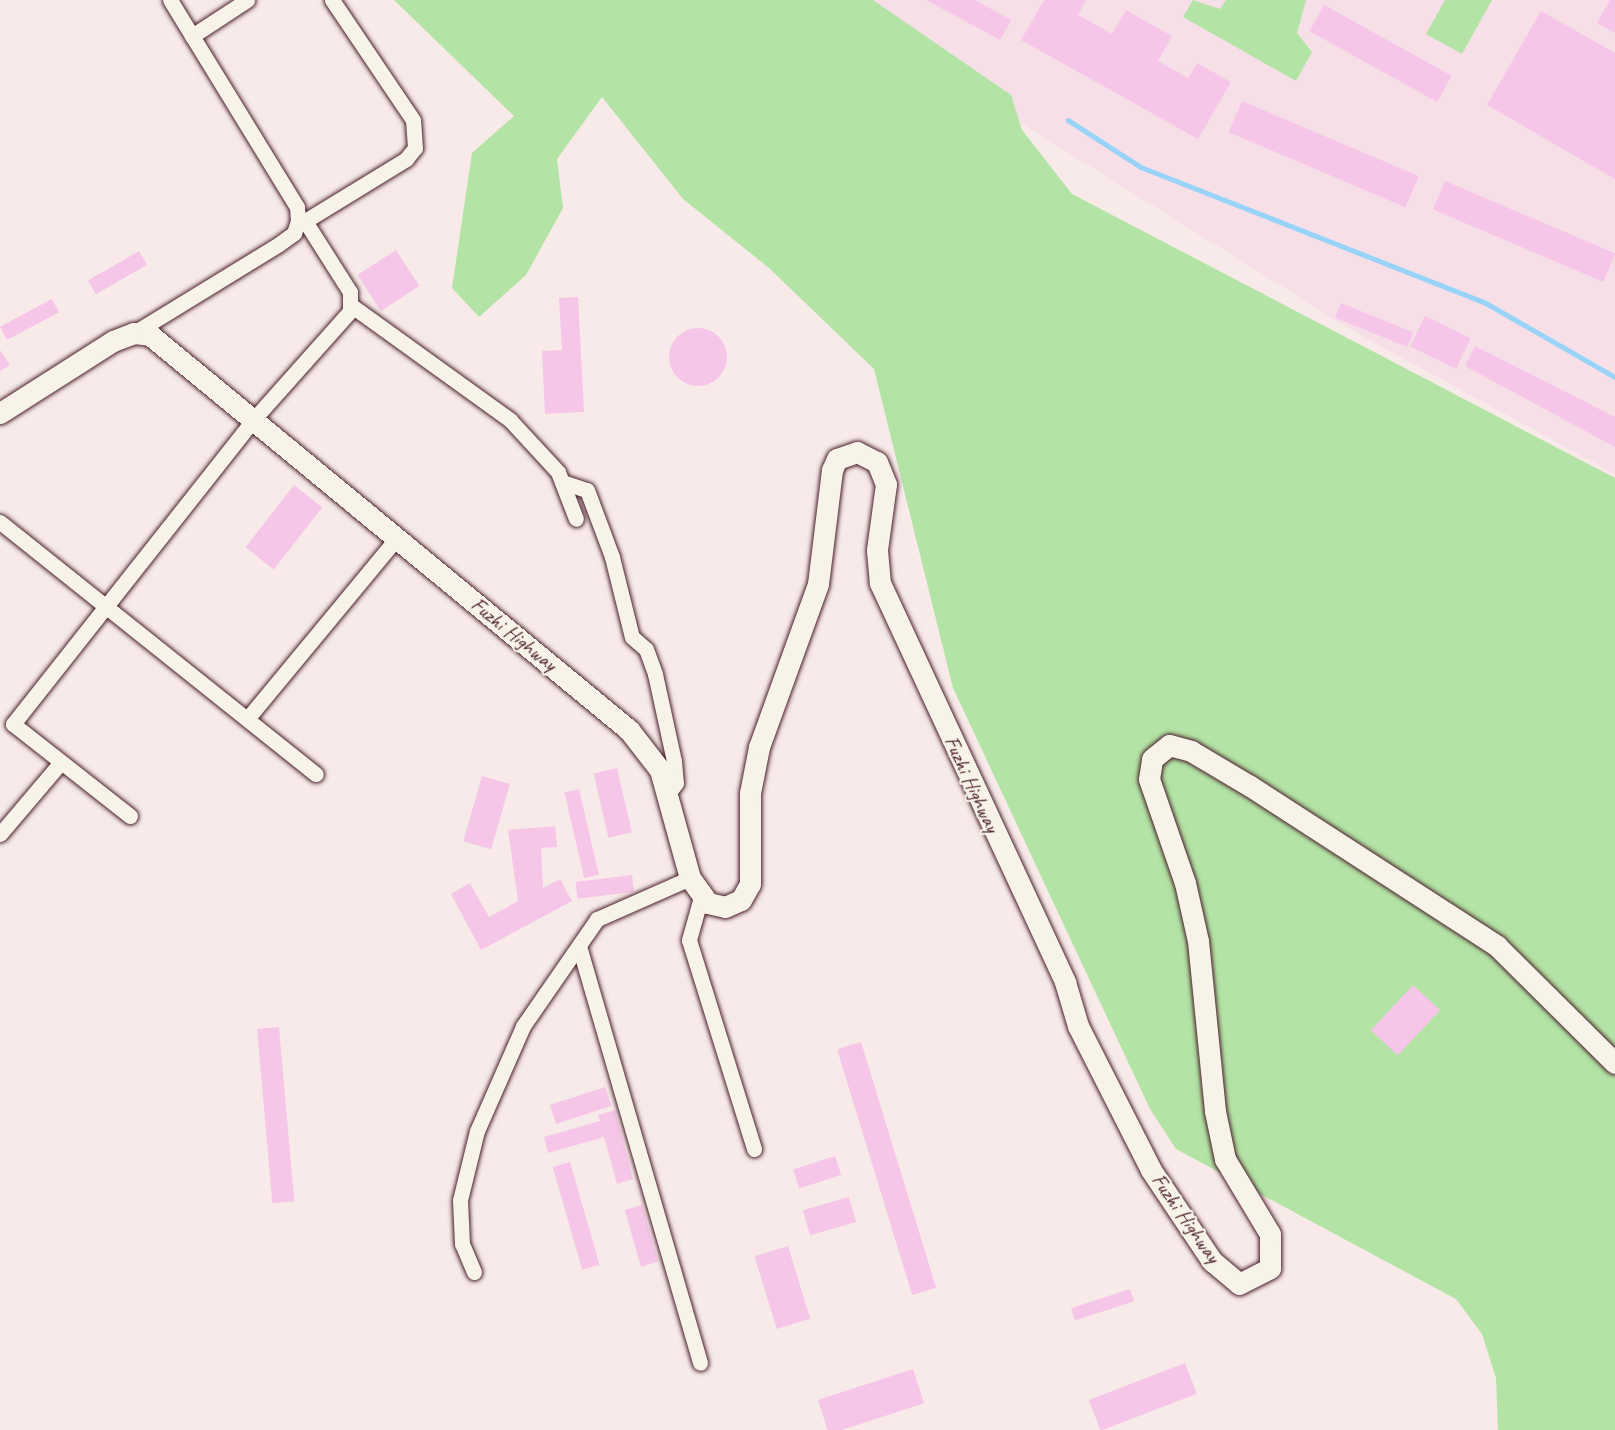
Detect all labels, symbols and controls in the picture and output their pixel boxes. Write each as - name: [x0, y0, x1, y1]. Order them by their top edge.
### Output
- street label: Fuzhi Highway: [466, 592, 562, 676]
- street label: Fuzhi Highway: [939, 732, 1005, 836]
- street label: Fuzhi Highway: [1146, 1169, 1226, 1267]

